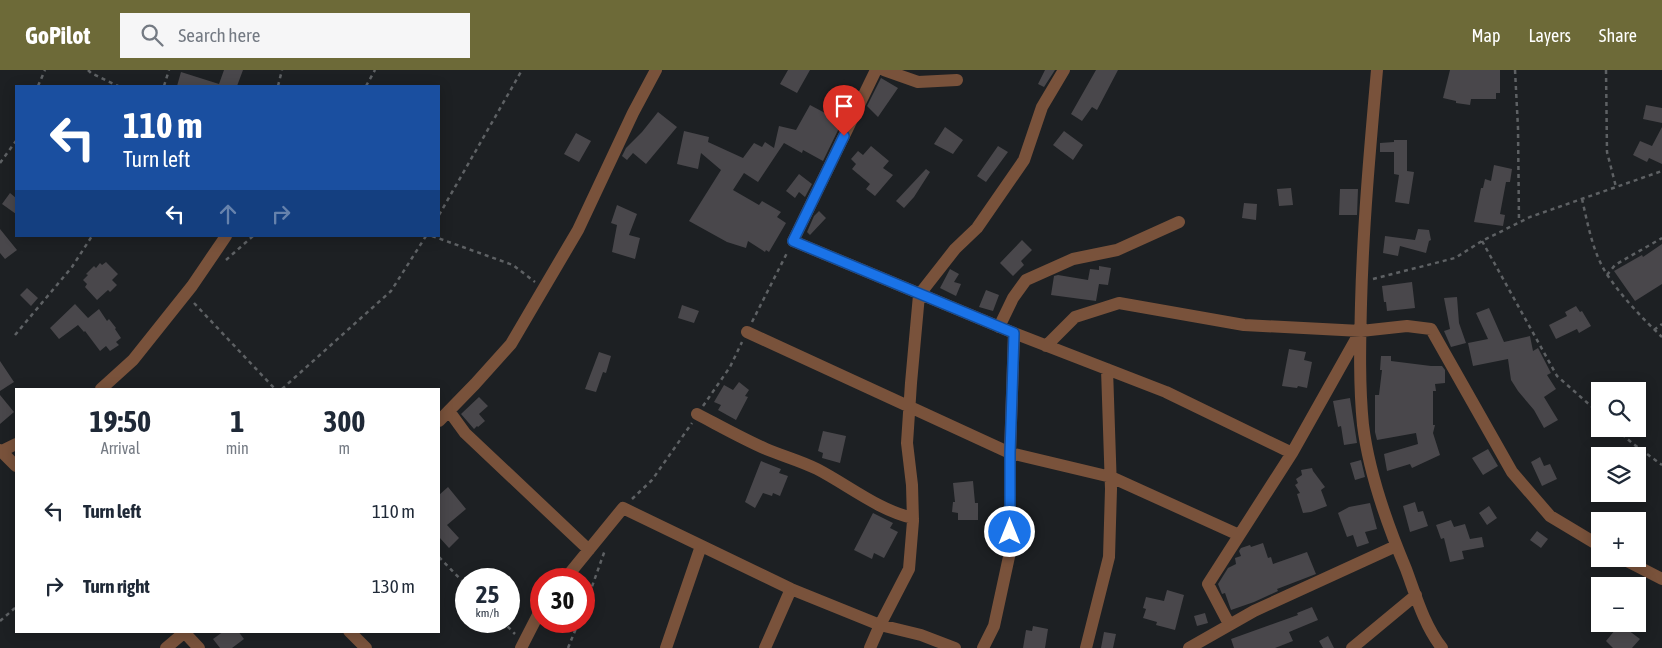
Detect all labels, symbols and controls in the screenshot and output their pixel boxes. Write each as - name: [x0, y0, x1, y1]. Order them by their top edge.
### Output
- search box: [120, 13, 470, 58]
- icon: search: [138, 21, 166, 49]
- text: GoPilot: [25, 22, 90, 49]
- text: Search here: [178, 24, 260, 46]
- text: Map: [1471, 25, 1500, 46]
- text: Layers: [1528, 25, 1571, 46]
- text: Share: [1599, 25, 1637, 46]
- pin: [823, 85, 865, 136]
- icon: arrive: [830, 92, 858, 120]
- icon: left: [40, 105, 105, 170]
- text: 110 m: [123, 105, 202, 145]
- text: Turn left: [123, 146, 190, 172]
- icon: left: [161, 200, 189, 228]
- icon: ahead: [214, 200, 242, 228]
- icon: right: [267, 200, 295, 228]
- map controls: [1591, 382, 1646, 632]
- button: search: [1591, 382, 1646, 437]
- text: 19:50: [89, 404, 151, 438]
- text: 1: [230, 404, 244, 438]
- text: 300: [323, 404, 365, 438]
- text: Arrival: [101, 439, 140, 457]
- text: min: [226, 439, 249, 457]
- text: m: [339, 439, 350, 457]
- button: layers: [1591, 447, 1646, 502]
- icon: left: [40, 497, 68, 525]
- text: Turn left: [83, 500, 141, 522]
- text: 110 m: [372, 500, 415, 522]
- position arrow: [983, 505, 1035, 557]
- button: +: [1591, 512, 1646, 567]
- speed limit sign: 30: [530, 568, 595, 633]
- icon: right: [40, 572, 68, 600]
- text: Turn right: [83, 575, 150, 597]
- text: 130 m: [372, 575, 415, 597]
- button: −: [1591, 577, 1646, 632]
- text: 25: [476, 580, 499, 608]
- text: km/h: [476, 606, 499, 620]

